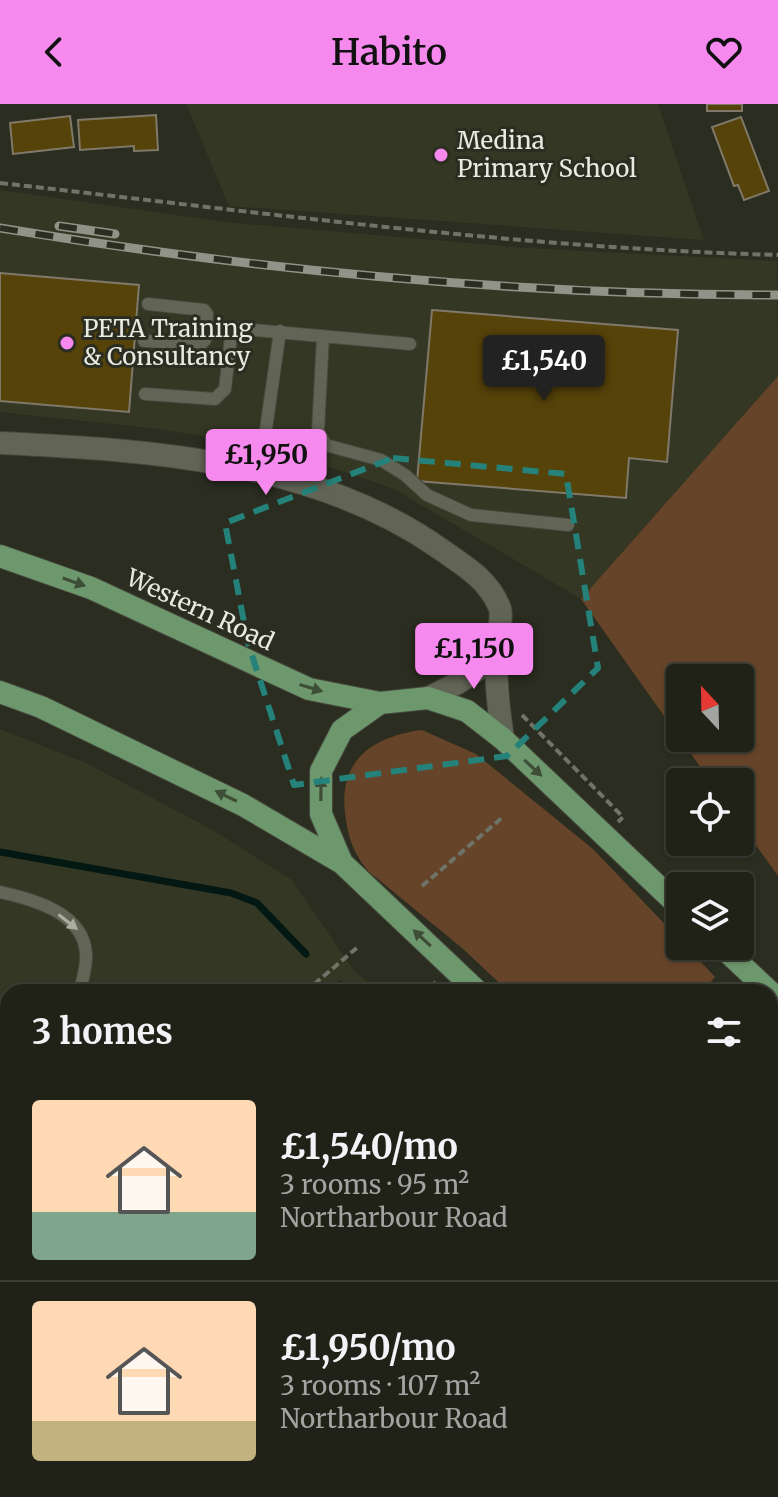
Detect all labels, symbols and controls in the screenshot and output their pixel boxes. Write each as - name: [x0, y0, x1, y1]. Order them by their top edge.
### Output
- icon: back: [32, 30, 76, 74]
- text: Habito: [331, 30, 447, 75]
- icon: heart: [702, 30, 746, 74]
- place label: Medina Primary School: [457, 125, 637, 184]
- marker: Medina Primary School: [432, 146, 450, 164]
- place label: PETA Training & Consultancy: [83, 313, 253, 372]
- marker: PETA Training & Consultancy: [58, 334, 76, 352]
- pin: £1,540: [479, 335, 609, 403]
- text: £1,540: [501, 344, 587, 377]
- pin: £1,950: [201, 429, 331, 497]
- text: £1,950: [224, 438, 308, 471]
- street label: Western Road: [120, 561, 279, 657]
- one-way arrow: [62, 576, 86, 589]
- pin: £1,150: [409, 623, 539, 691]
- text: £1,150: [433, 632, 515, 665]
- north arrow: [666, 664, 754, 752]
- map controls: [666, 664, 754, 960]
- one-way arrow: [299, 682, 323, 695]
- one-way arrow: [524, 759, 543, 777]
- button: locate: [666, 768, 754, 856]
- one-way arrow: [315, 776, 327, 801]
- one-way arrow: [215, 789, 238, 803]
- button: layers: [666, 872, 754, 960]
- one-way arrow: [58, 914, 78, 930]
- one-way arrow: [413, 930, 432, 948]
- icon: filters: [702, 1010, 746, 1054]
- text: 3 homes: [32, 1011, 173, 1053]
- text: £1,540/mo: [280, 1126, 458, 1168]
- icon: home: [96, 1132, 192, 1228]
- text: 3 rooms · 95 m²: [280, 1168, 469, 1201]
- text: Northarbour Road: [280, 1201, 508, 1234]
- text: £1,950/mo: [280, 1327, 456, 1369]
- icon: home: [96, 1333, 192, 1429]
- text: 3 rooms · 107 m²: [280, 1369, 480, 1402]
- text: Northarbour Road: [280, 1402, 508, 1435]

